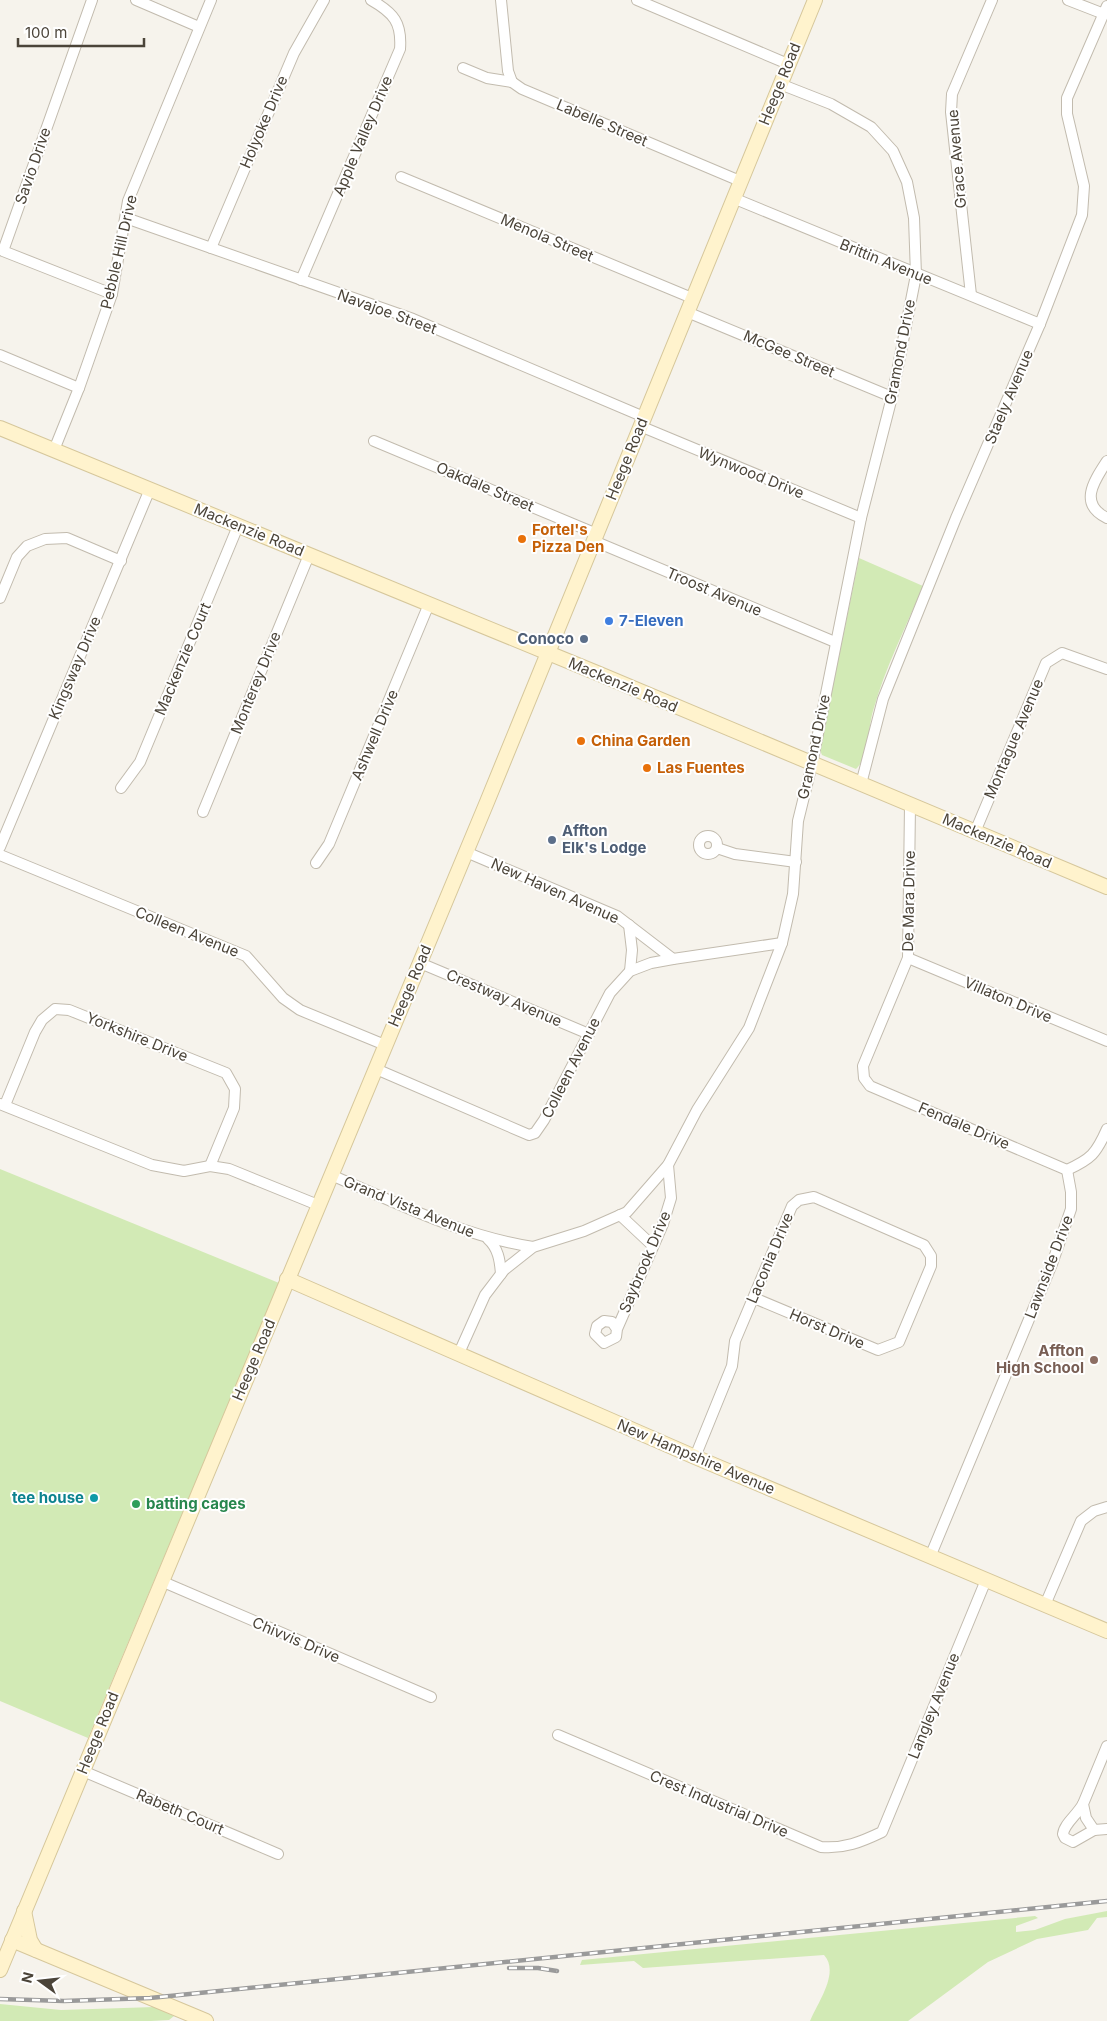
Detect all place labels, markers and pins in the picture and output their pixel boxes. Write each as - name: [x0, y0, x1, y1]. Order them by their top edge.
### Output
- place label: Fortel's Pizza Den: [532, 520, 604, 556]
- marker: Fortel's Pizza Den: [516, 533, 528, 545]
- place label: 7-Eleven: [619, 611, 684, 630]
- marker: 7-Eleven: [603, 615, 615, 627]
- place label: Conoco: [517, 629, 574, 648]
- marker: Conoco: [578, 633, 590, 645]
- place label: China Garden: [591, 731, 691, 750]
- marker: China Garden: [575, 735, 587, 747]
- place label: Las Fuentes: [657, 758, 745, 777]
- marker: Las Fuentes: [641, 762, 653, 774]
- place label: Affton Elk's Lodge: [562, 821, 646, 857]
- marker: Affton Elk's Lodge: [546, 834, 558, 846]
- place label: Affton High School: [996, 1341, 1084, 1377]
- marker: Affton High School: [1088, 1354, 1100, 1366]
- place label: tee house: [12, 1488, 84, 1507]
- marker: tee house: [88, 1492, 100, 1504]
- place label: batting cages: [146, 1494, 246, 1513]
- marker: batting cages: [130, 1498, 142, 1510]

